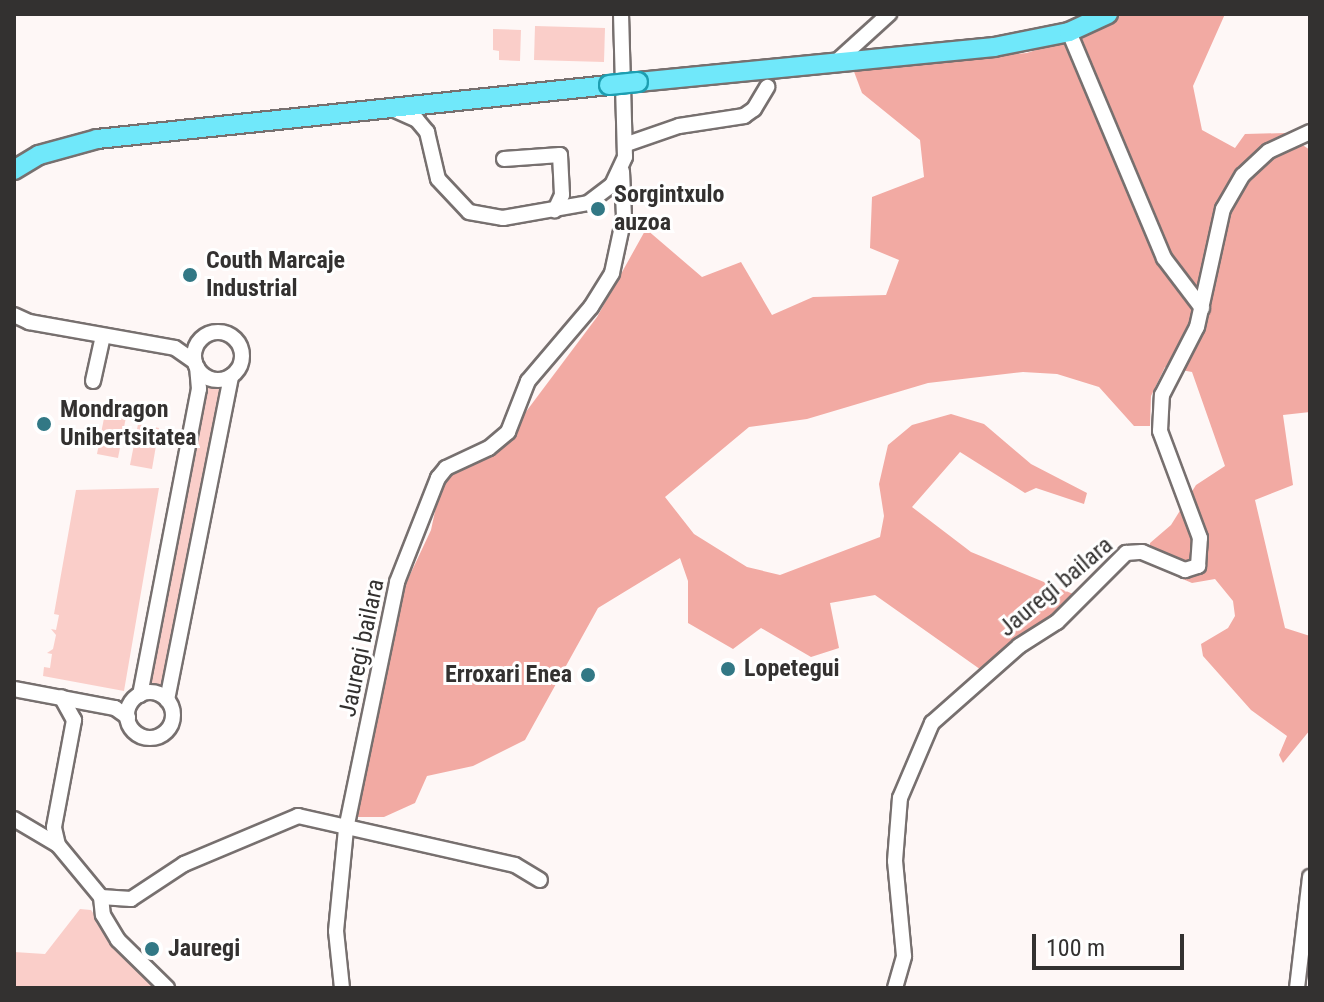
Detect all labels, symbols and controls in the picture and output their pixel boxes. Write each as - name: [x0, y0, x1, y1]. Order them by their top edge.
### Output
- place label: Sorgintxulo auzoa: [614, 181, 725, 237]
- marker: Sorgintxulo auzoa: [589, 200, 607, 218]
- place label: Couth Marcaje Industrial: [206, 247, 345, 303]
- marker: Couth Marcaje Industrial: [181, 266, 199, 284]
- place label: Mondragon Unibertsitatea: [60, 396, 197, 452]
- marker: Mondragon Unibertsitatea: [35, 415, 53, 433]
- street label: Jauregi bailara: [993, 531, 1119, 643]
- street label: Jauregi bailara: [333, 576, 391, 720]
- place label: Lopetegui: [744, 655, 840, 683]
- marker: Lopetegui: [719, 660, 737, 678]
- place label: Erroxari Enea: [445, 661, 572, 689]
- marker: Erroxari Enea: [579, 666, 597, 684]
- scale bar: [1036, 918, 1188, 968]
- text: 100 m: [1046, 934, 1105, 962]
- place label: Jauregi: [168, 935, 240, 963]
- marker: Jauregi: [143, 940, 161, 958]

